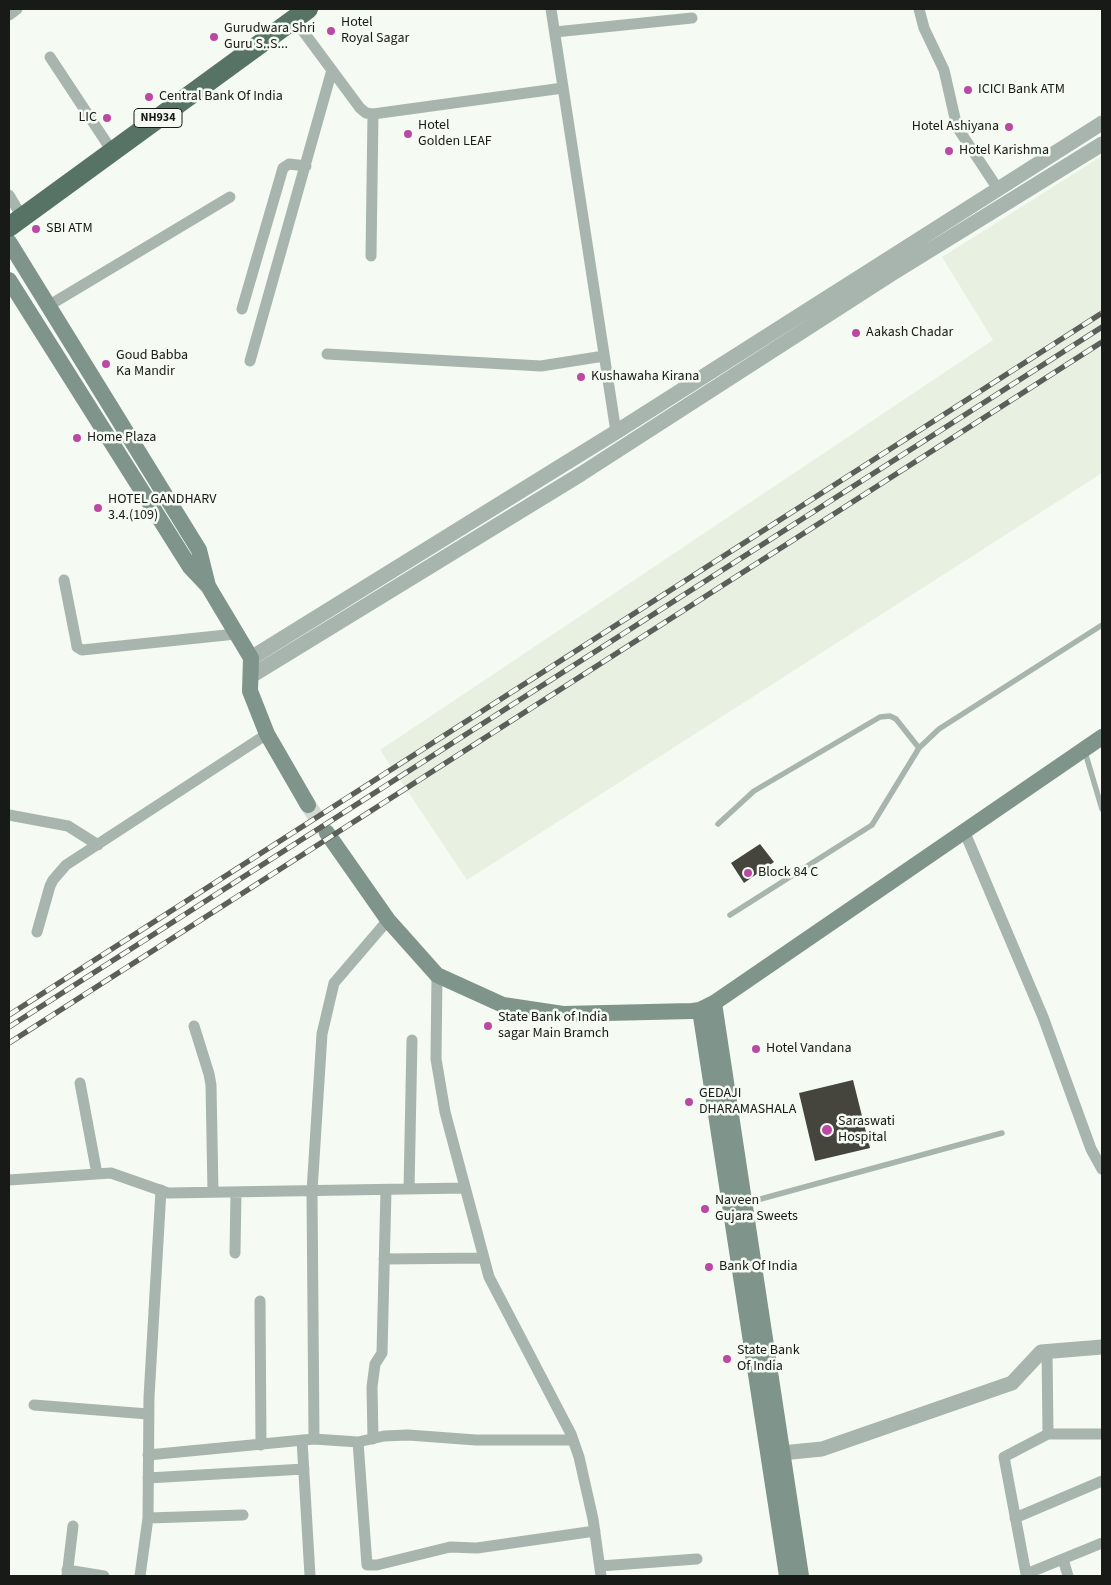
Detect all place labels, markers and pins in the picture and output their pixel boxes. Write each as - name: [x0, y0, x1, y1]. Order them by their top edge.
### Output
- place label: Hotel Royal Sagar: [341, 15, 409, 48]
- place label: Gurudwara Shri Guru S..S...: [224, 21, 315, 54]
- marker: Hotel Royal Sagar: [325, 25, 337, 37]
- marker: Gurudwara Shri Guru S..S...: [208, 31, 220, 43]
- place label: ICICI Bank ATM: [978, 82, 1065, 98]
- marker: ICICI Bank ATM: [962, 84, 974, 96]
- place label: Central Bank Of India: [159, 89, 283, 105]
- marker: Central Bank Of India: [143, 91, 155, 103]
- place label: LIC: [79, 110, 97, 126]
- marker: LIC: [101, 112, 113, 124]
- place label: Hotel Golden LEAF: [418, 118, 492, 150]
- place label: Hotel Ashiyana: [912, 119, 999, 135]
- marker: Hotel Ashiyana: [1003, 121, 1015, 133]
- marker: Hotel Golden LEAF: [402, 128, 414, 140]
- place label: Hotel Karishma: [959, 143, 1049, 159]
- marker: Hotel Karishma: [943, 145, 955, 157]
- place label: SBI ATM: [46, 221, 93, 237]
- marker: SBI ATM: [30, 223, 42, 235]
- place label: Aakash Chadar: [866, 325, 953, 341]
- marker: Aakash Chadar: [850, 327, 862, 339]
- place label: Goud Babba Ka Mandir: [116, 348, 188, 381]
- marker: Goud Babba Ka Mandir: [100, 358, 112, 370]
- place label: Kushawaha Kirana: [591, 369, 699, 385]
- marker: Kushawaha Kirana: [575, 371, 587, 383]
- place label: Home Plaza: [87, 430, 156, 446]
- marker: Home Plaza: [71, 432, 83, 444]
- place label: HOTEL GANDHARV 3.4.(109): [108, 492, 216, 524]
- marker: HOTEL GANDHARV 3.4.(109): [92, 502, 104, 514]
- place label: Block 84 C: [758, 865, 818, 881]
- marker: Block 84 C: [742, 867, 754, 879]
- place label: State Bank of India sagar Main Bramch: [498, 1010, 609, 1042]
- marker: State Bank of India sagar Main Bramch: [482, 1020, 494, 1032]
- place label: Hotel Vandana: [766, 1041, 851, 1057]
- marker: Hotel Vandana: [750, 1043, 762, 1055]
- place label: GEDAJI DHARAMASHALA: [699, 1086, 796, 1118]
- marker: GEDAJI DHARAMASHALA: [683, 1096, 695, 1108]
- place label: Saraswati Hospital: [838, 1114, 895, 1146]
- marker: Saraswati Hospital: [820, 1123, 834, 1137]
- place label: Naveen Gujara Sweets: [715, 1193, 798, 1226]
- marker: Naveen Gujara Sweets: [699, 1203, 711, 1215]
- place label: Bank Of India: [719, 1259, 797, 1275]
- marker: Bank Of India: [703, 1261, 715, 1273]
- place label: State Bank Of India: [737, 1343, 800, 1375]
- marker: State Bank Of India: [721, 1353, 733, 1365]

